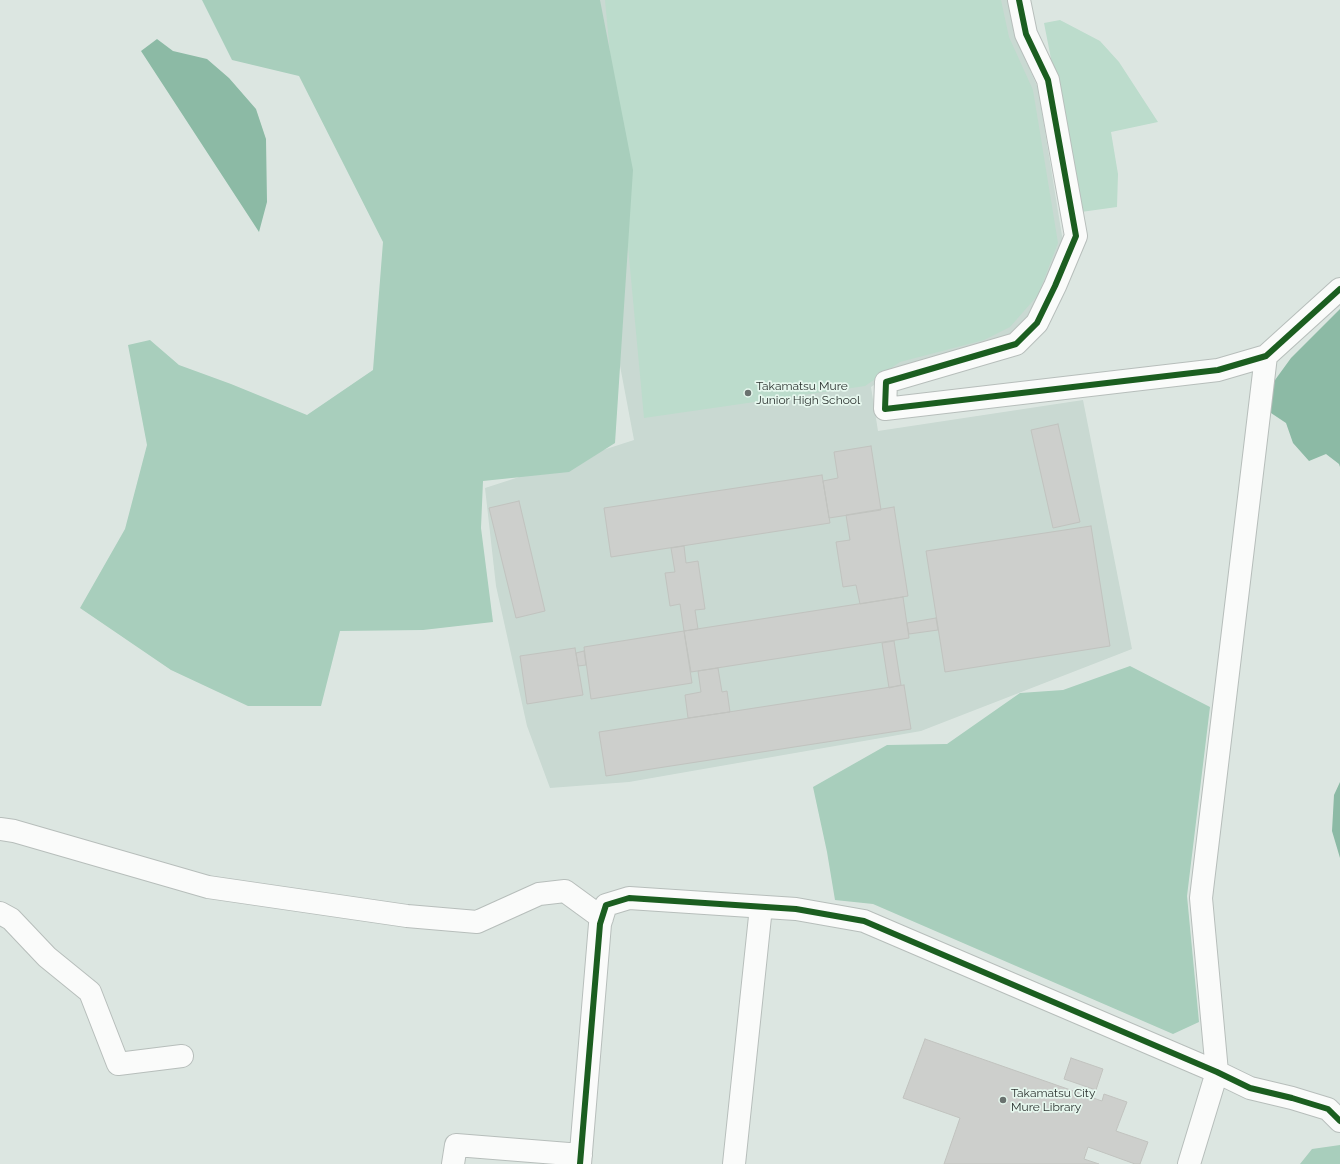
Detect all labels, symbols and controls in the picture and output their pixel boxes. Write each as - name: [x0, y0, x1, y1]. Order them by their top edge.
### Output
- place label: Takamatsu Mure Junior High School: [756, 379, 860, 407]
- marker: Takamatsu Mure Junior High School: [743, 388, 753, 398]
- place label: Takamatsu City Mure Library: [1011, 1086, 1095, 1114]
- marker: Takamatsu City Mure Library: [998, 1095, 1008, 1105]

